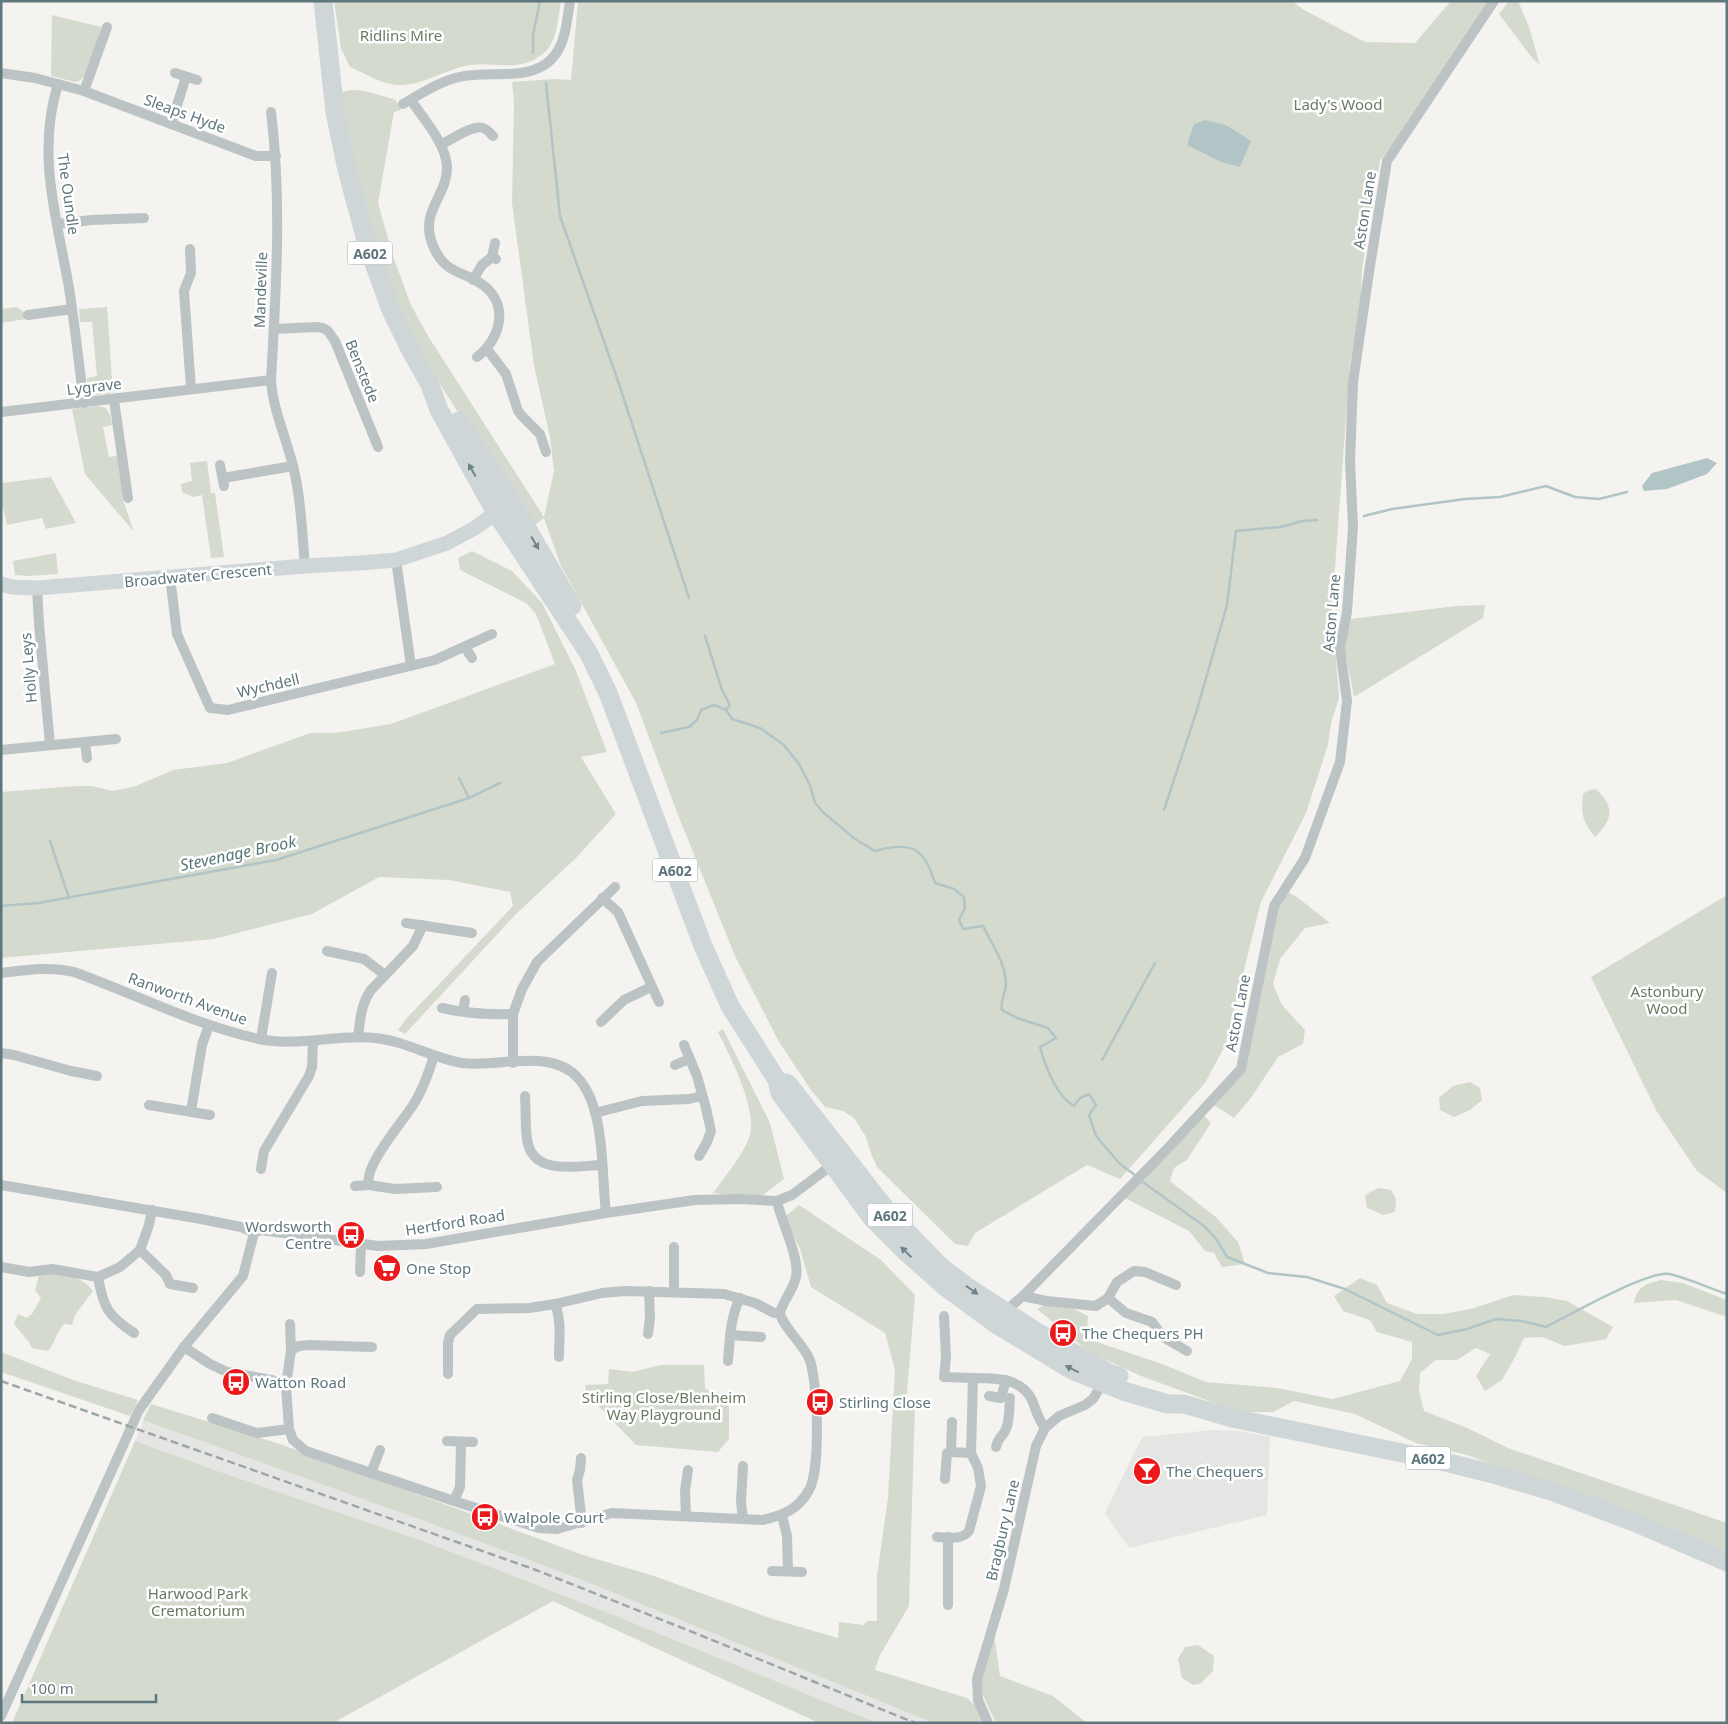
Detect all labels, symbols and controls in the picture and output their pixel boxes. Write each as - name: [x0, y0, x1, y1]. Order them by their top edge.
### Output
- park label: Ridlins Mire: [360, 25, 442, 45]
- street label: Sleaps Hyde: [141, 89, 229, 137]
- park label: Lady's Wood: [1294, 94, 1382, 114]
- street label: The Oundle: [53, 152, 85, 236]
- street label: Aston Lane: [1348, 170, 1380, 250]
- road number: A602: [348, 242, 392, 264]
- street label: Mandeville: [249, 251, 271, 329]
- street label: Benstede: [341, 337, 385, 405]
- street label: Lygrave: [65, 373, 123, 399]
- one-way arrow: [468, 463, 477, 477]
- one-way arrow: [531, 537, 540, 550]
- street label: Broadwater Crescent: [123, 559, 273, 591]
- street label: Aston Lane: [1318, 573, 1344, 653]
- street label: Holly Leys: [15, 632, 41, 704]
- street label: Wychdell: [235, 668, 301, 702]
- water label: Stevenage Brook: [178, 830, 299, 876]
- road number: A602: [652, 858, 698, 882]
- street label: Ranworth Avenue: [126, 967, 250, 1029]
- street label: Aston Lane: [1220, 973, 1254, 1053]
- park label: Astonbury Wood: [1631, 981, 1704, 1018]
- street label: Hertford Road: [404, 1204, 506, 1240]
- road number: A602: [868, 1204, 912, 1226]
- place label: Wordsworth Centre: [245, 1216, 332, 1253]
- bus stop icon: Wordsworth Centre: [336, 1220, 366, 1250]
- one-way arrow: [901, 1246, 913, 1258]
- supermarket icon: One Stop: [372, 1253, 402, 1283]
- place label: One Stop: [406, 1258, 471, 1278]
- one-way arrow: [966, 1285, 979, 1295]
- bus stop icon: The Chequers PH: [1048, 1318, 1078, 1348]
- place label: The Chequers PH: [1082, 1323, 1204, 1343]
- one-way arrow: [1064, 1365, 1079, 1373]
- bus stop icon: Watton Road: [221, 1367, 251, 1397]
- place label: Watton Road: [255, 1372, 346, 1392]
- park label: Stirling Close/Blenheim Way Playground: [582, 1387, 746, 1424]
- bus stop icon: Stirling Close: [805, 1387, 835, 1417]
- place label: Stirling Close: [839, 1392, 931, 1412]
- road number: A602: [1406, 1446, 1450, 1470]
- bar icon: The Chequers: [1132, 1456, 1162, 1486]
- place label: The Chequers: [1166, 1461, 1264, 1481]
- street label: Bragbury Lane: [981, 1477, 1023, 1583]
- bus stop icon: Walpole Court: [470, 1502, 500, 1532]
- place label: Walpole Court: [504, 1507, 604, 1527]
- park label: Harwood Park Crematorium: [148, 1583, 248, 1620]
- scale bar: [22, 1672, 156, 1704]
- text: 100 m: [30, 1678, 74, 1698]

